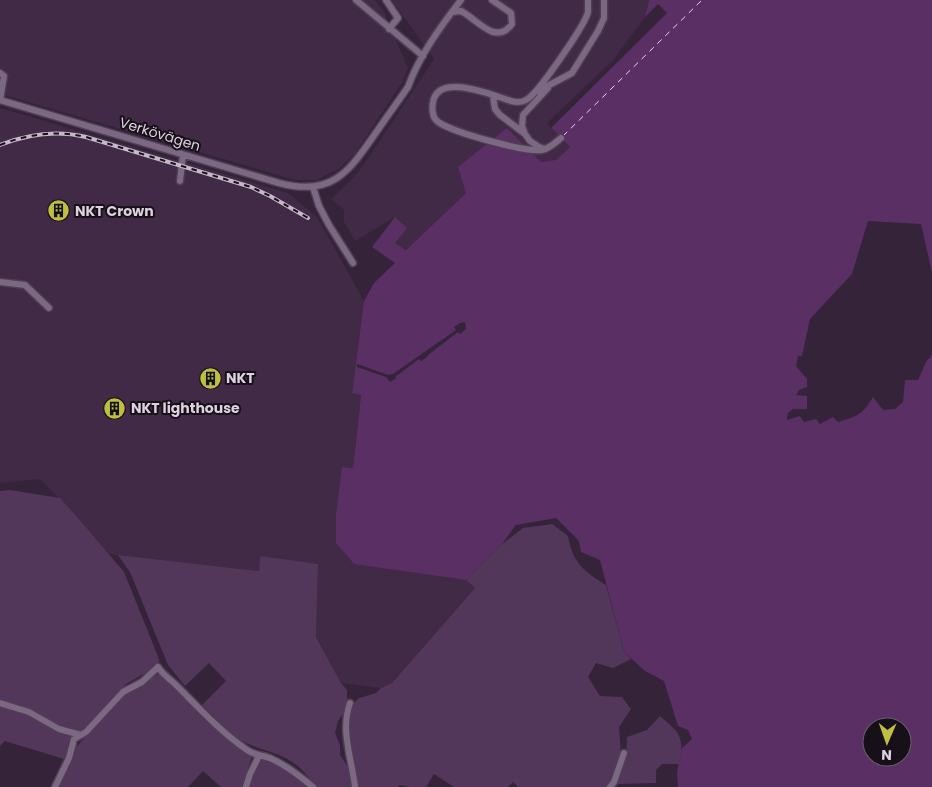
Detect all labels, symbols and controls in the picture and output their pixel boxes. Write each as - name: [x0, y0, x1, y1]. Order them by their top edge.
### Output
- street label: Verkövägen: [117, 112, 203, 156]
- building icon: NKT Crown: [47, 199, 71, 223]
- place label: NKT Crown: [75, 201, 154, 221]
- building icon: NKT: [198, 366, 222, 390]
- place label: NKT: [226, 368, 255, 388]
- building icon: NKT lighthouse: [103, 396, 127, 420]
- place label: NKT lighthouse: [131, 398, 240, 418]
- north arrow: [862, 717, 912, 767]
- text: N: [881, 745, 892, 765]

